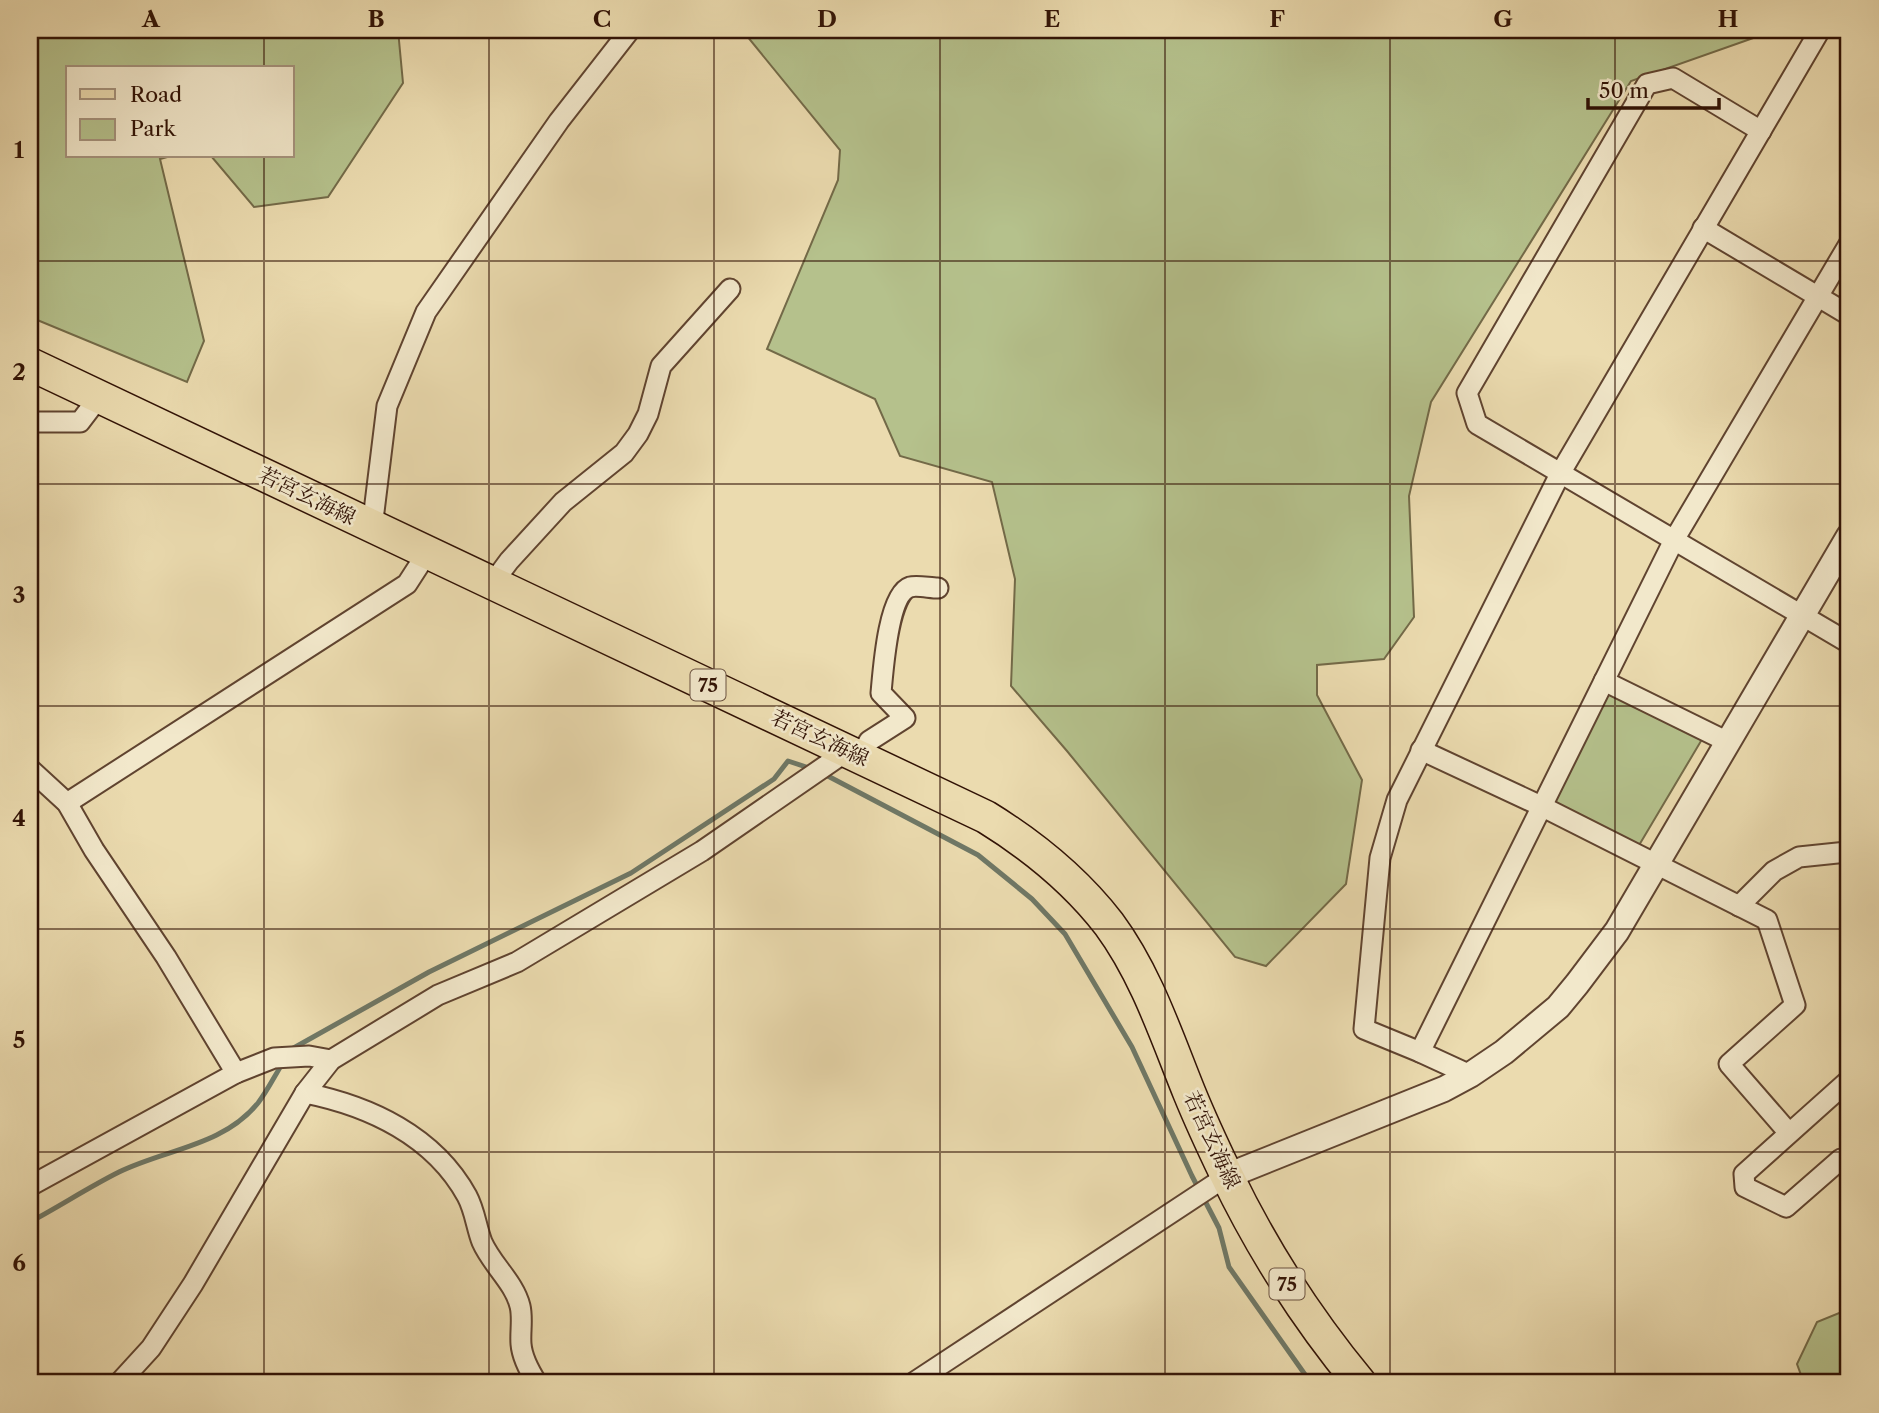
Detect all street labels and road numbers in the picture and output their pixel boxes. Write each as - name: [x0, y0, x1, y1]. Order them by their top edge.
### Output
- street label: 若宮玄海線: [255, 461, 360, 530]
- road number: 75: [690, 670, 726, 700]
- street label: 若宮玄海線: [767, 704, 873, 771]
- street label: 若宮玄海線: [1179, 1087, 1246, 1193]
- road number: 75: [1270, 1268, 1304, 1300]

